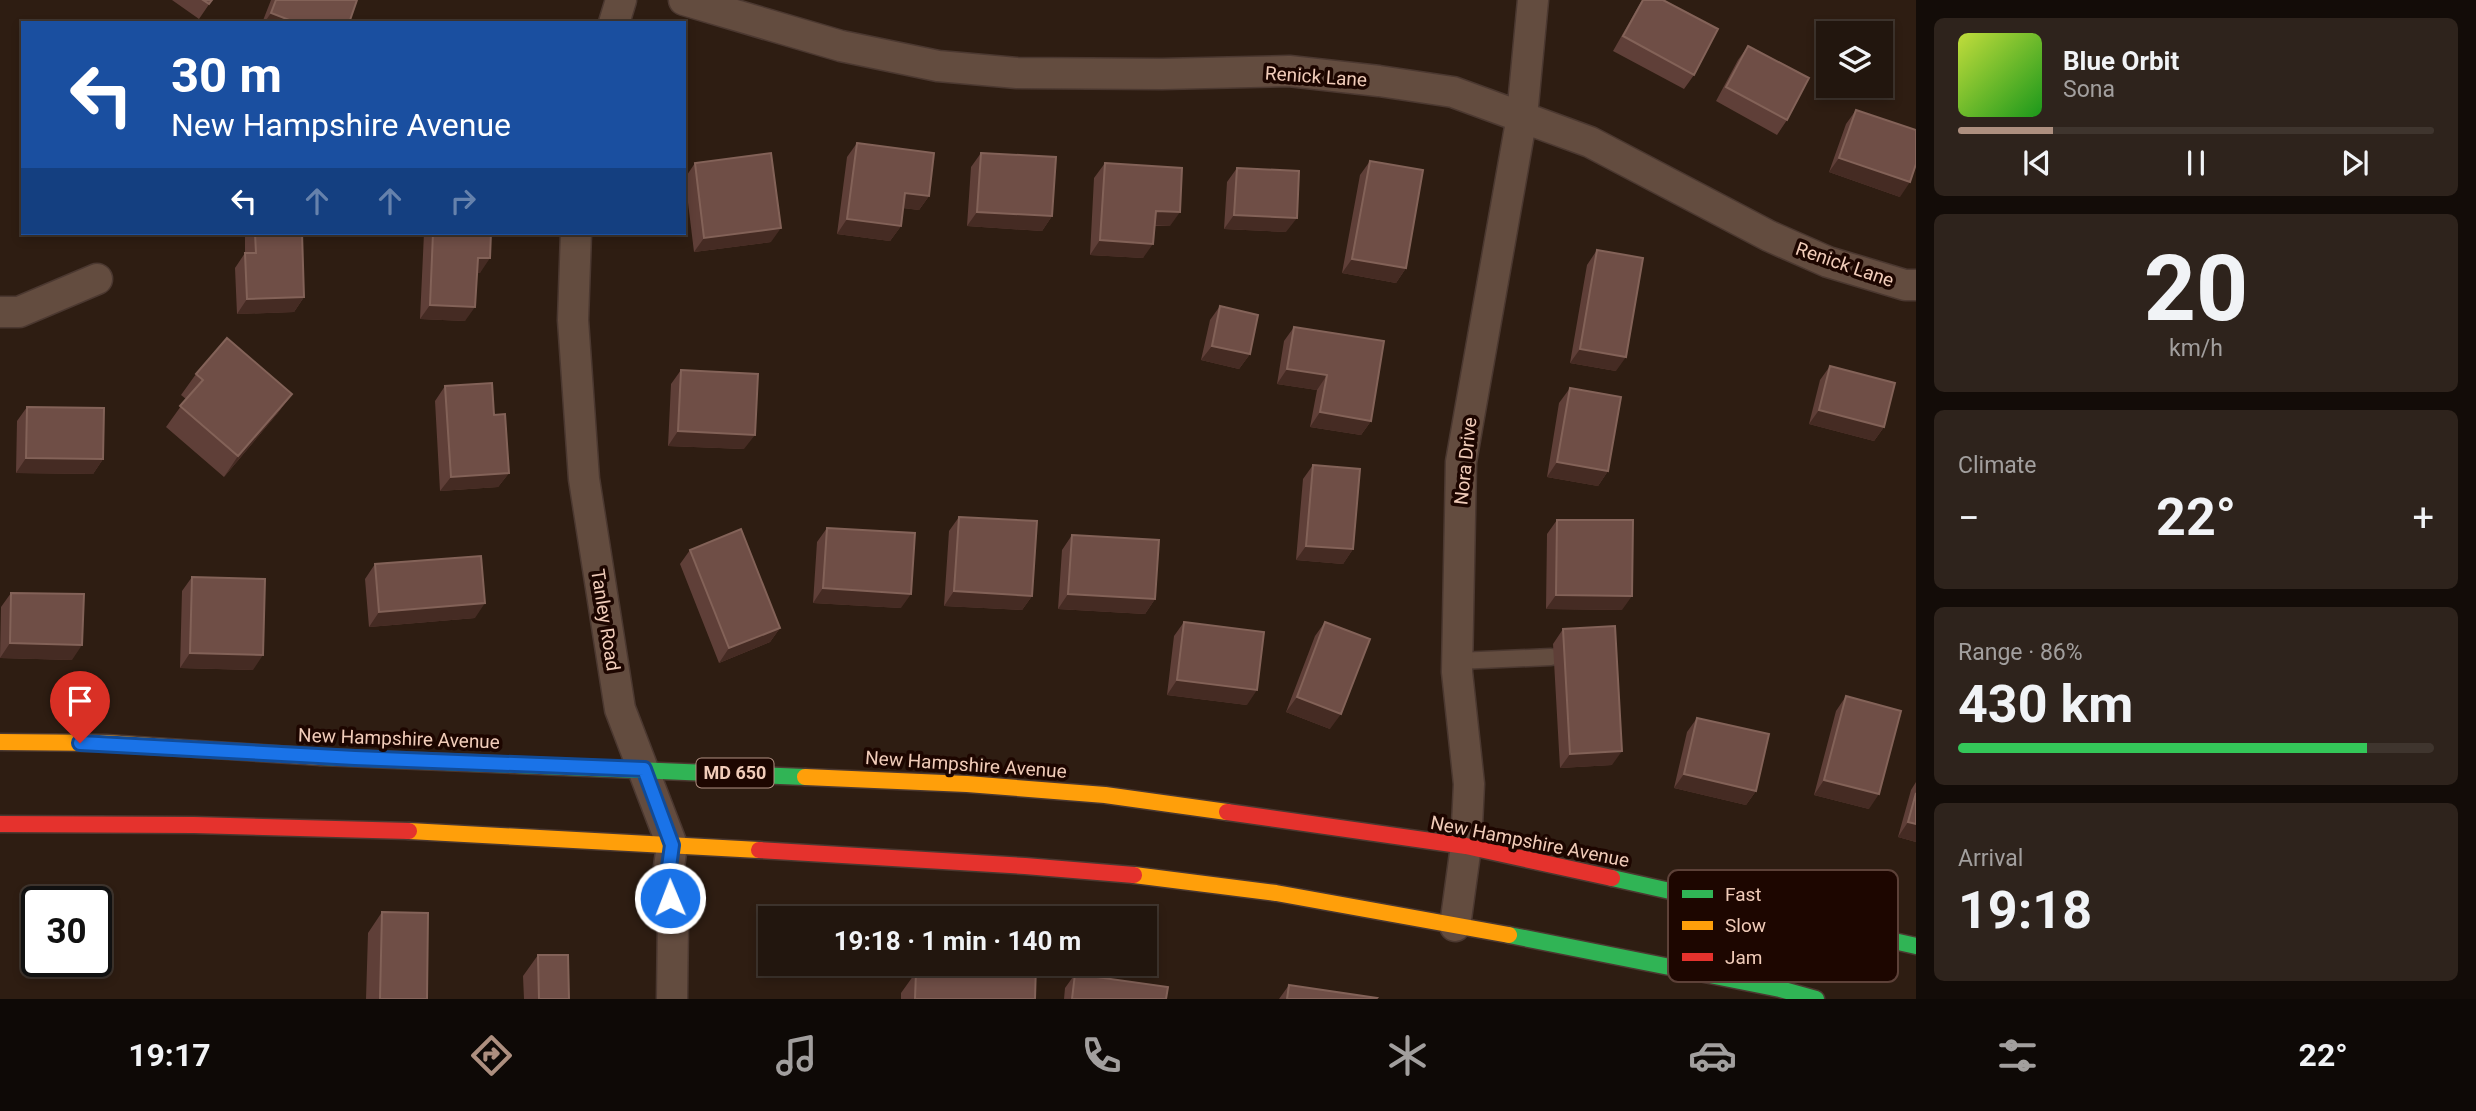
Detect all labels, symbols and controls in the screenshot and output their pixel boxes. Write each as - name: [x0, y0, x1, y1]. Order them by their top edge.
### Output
- map controls: [1816, 21, 1893, 98]
- button: layers: [1816, 21, 1893, 98]
- text: Blue Orbit: [2063, 46, 2179, 76]
- text: 30 m: [171, 47, 282, 104]
- icon: left: [56, 49, 147, 140]
- street label: Renick Lane: [1264, 61, 1368, 92]
- text: Sona: [2063, 76, 2115, 103]
- text: New Hampshire Avenue: [171, 106, 511, 144]
- icon: previous: [2018, 144, 2056, 182]
- icon: pause: [2177, 144, 2215, 182]
- icon: next: [2336, 144, 2374, 182]
- icon: left: [225, 182, 263, 220]
- icon: ahead: [298, 182, 336, 220]
- icon: ahead: [371, 182, 409, 220]
- icon: right: [444, 182, 482, 220]
- text: 20: [2144, 236, 2248, 342]
- street label: Renick Lane: [1793, 237, 1897, 292]
- text: km/h: [2169, 335, 2223, 362]
- street label: Nora Drive: [1449, 416, 1482, 506]
- text: Climate: [1958, 452, 2037, 479]
- text: 22°: [2156, 487, 2236, 548]
- text: −: [1958, 496, 1980, 540]
- text: +: [2412, 496, 2434, 540]
- street label: Tanley Road: [586, 567, 625, 673]
- text: Range · 86%: [1958, 639, 2083, 666]
- pin: [50, 671, 110, 743]
- text: 430 km: [1958, 674, 2133, 735]
- icon: arrive: [61, 682, 99, 720]
- street label: New Hampshire Avenue: [298, 723, 500, 754]
- street label: New Hampshire Avenue: [864, 746, 1067, 783]
- road number: MD 650: [696, 758, 774, 788]
- street label: New Hampshire Avenue: [1429, 811, 1631, 872]
- text: Arrival: [1958, 845, 2023, 872]
- position arrow: [633, 861, 707, 935]
- legend: [1668, 870, 1898, 982]
- text: 19:18: [1958, 880, 2092, 941]
- text: Fast: [1725, 883, 1762, 906]
- speed limit sign: 30: [21, 886, 112, 977]
- text: Slow: [1725, 914, 1766, 937]
- text: 19:18 · 1 min · 140 m: [834, 926, 1081, 956]
- text: Jam: [1725, 946, 1762, 969]
- icon: directions: [467, 1031, 516, 1080]
- icon: music: [772, 1031, 821, 1080]
- icon: phone: [1077, 1031, 1126, 1080]
- icon: climate: [1383, 1031, 1432, 1080]
- icon: car: [1688, 1031, 1737, 1080]
- icon: filters: [1993, 1031, 2042, 1080]
- text: 19:17: [128, 1036, 211, 1074]
- text: 22°: [2299, 1036, 2348, 1074]

